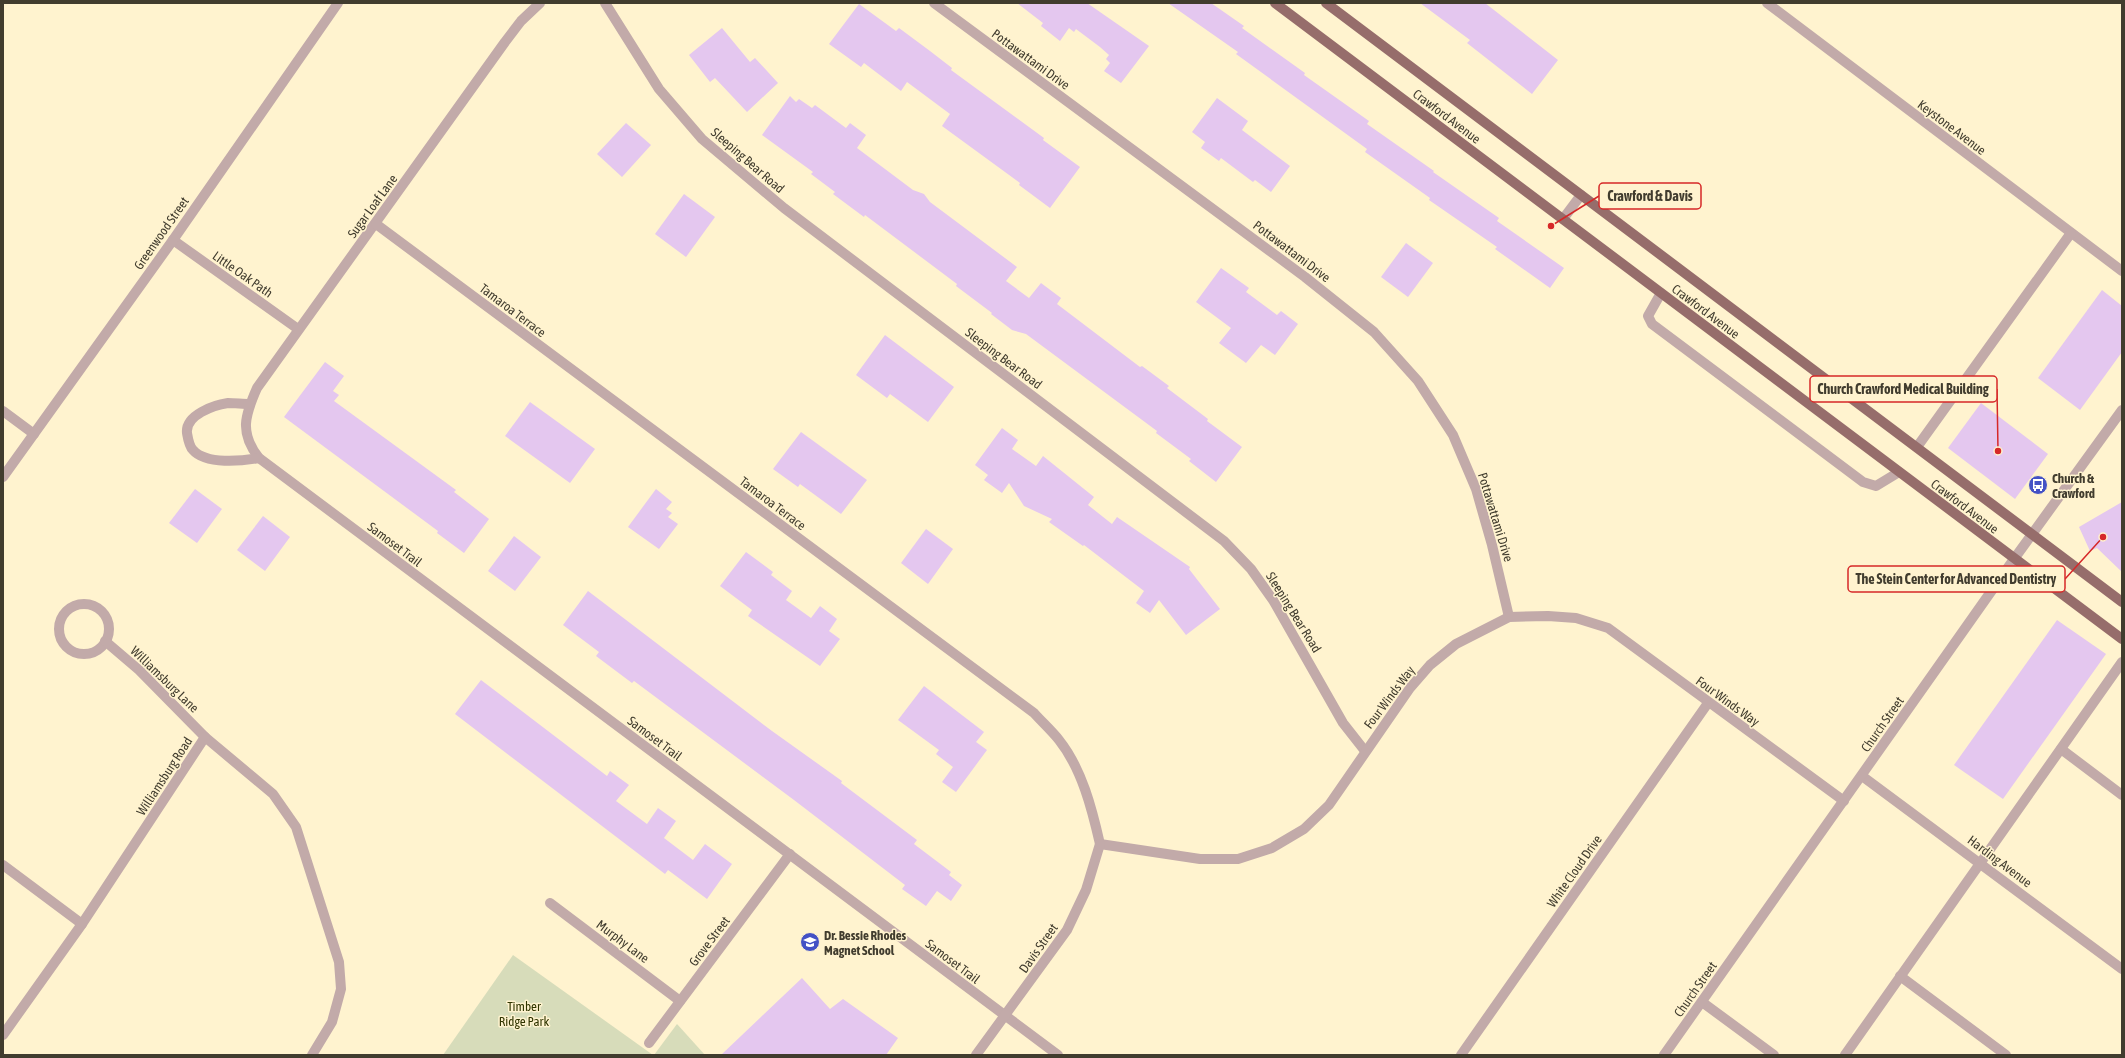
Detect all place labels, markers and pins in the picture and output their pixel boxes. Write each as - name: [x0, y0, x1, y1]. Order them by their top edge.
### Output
- callout: Crawford & Davis: [1599, 183, 1701, 209]
- callout: Church Crawford Medical Building: [1810, 376, 1997, 402]
- place label: Church & Crawford: [2052, 471, 2095, 501]
- bus stop icon: Church & Crawford: [2027, 474, 2049, 496]
- callout: The Stein Center for Advanced Dentistry: [1848, 566, 2065, 592]
- place label: Dr. Bessie Rhodes Magnet School: [824, 928, 907, 958]
- school or university icon: Dr. Bessie Rhodes Magnet School: [799, 931, 821, 953]

